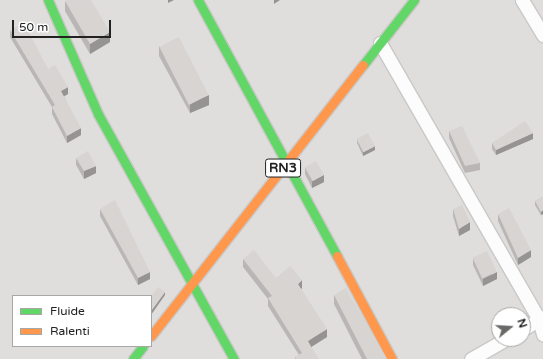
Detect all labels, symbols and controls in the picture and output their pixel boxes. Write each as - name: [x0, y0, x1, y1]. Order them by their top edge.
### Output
- scale bar: [14, 12, 113, 38]
- text: 50 m: [19, 20, 48, 34]
- road number: RN3: [265, 157, 301, 179]
- legend: [12, 295, 152, 347]
- text: Fluide: [50, 304, 85, 318]
- north arrow: [491, 307, 531, 347]
- text: N: [514, 317, 529, 330]
- text: Ralenti: [50, 324, 90, 338]

